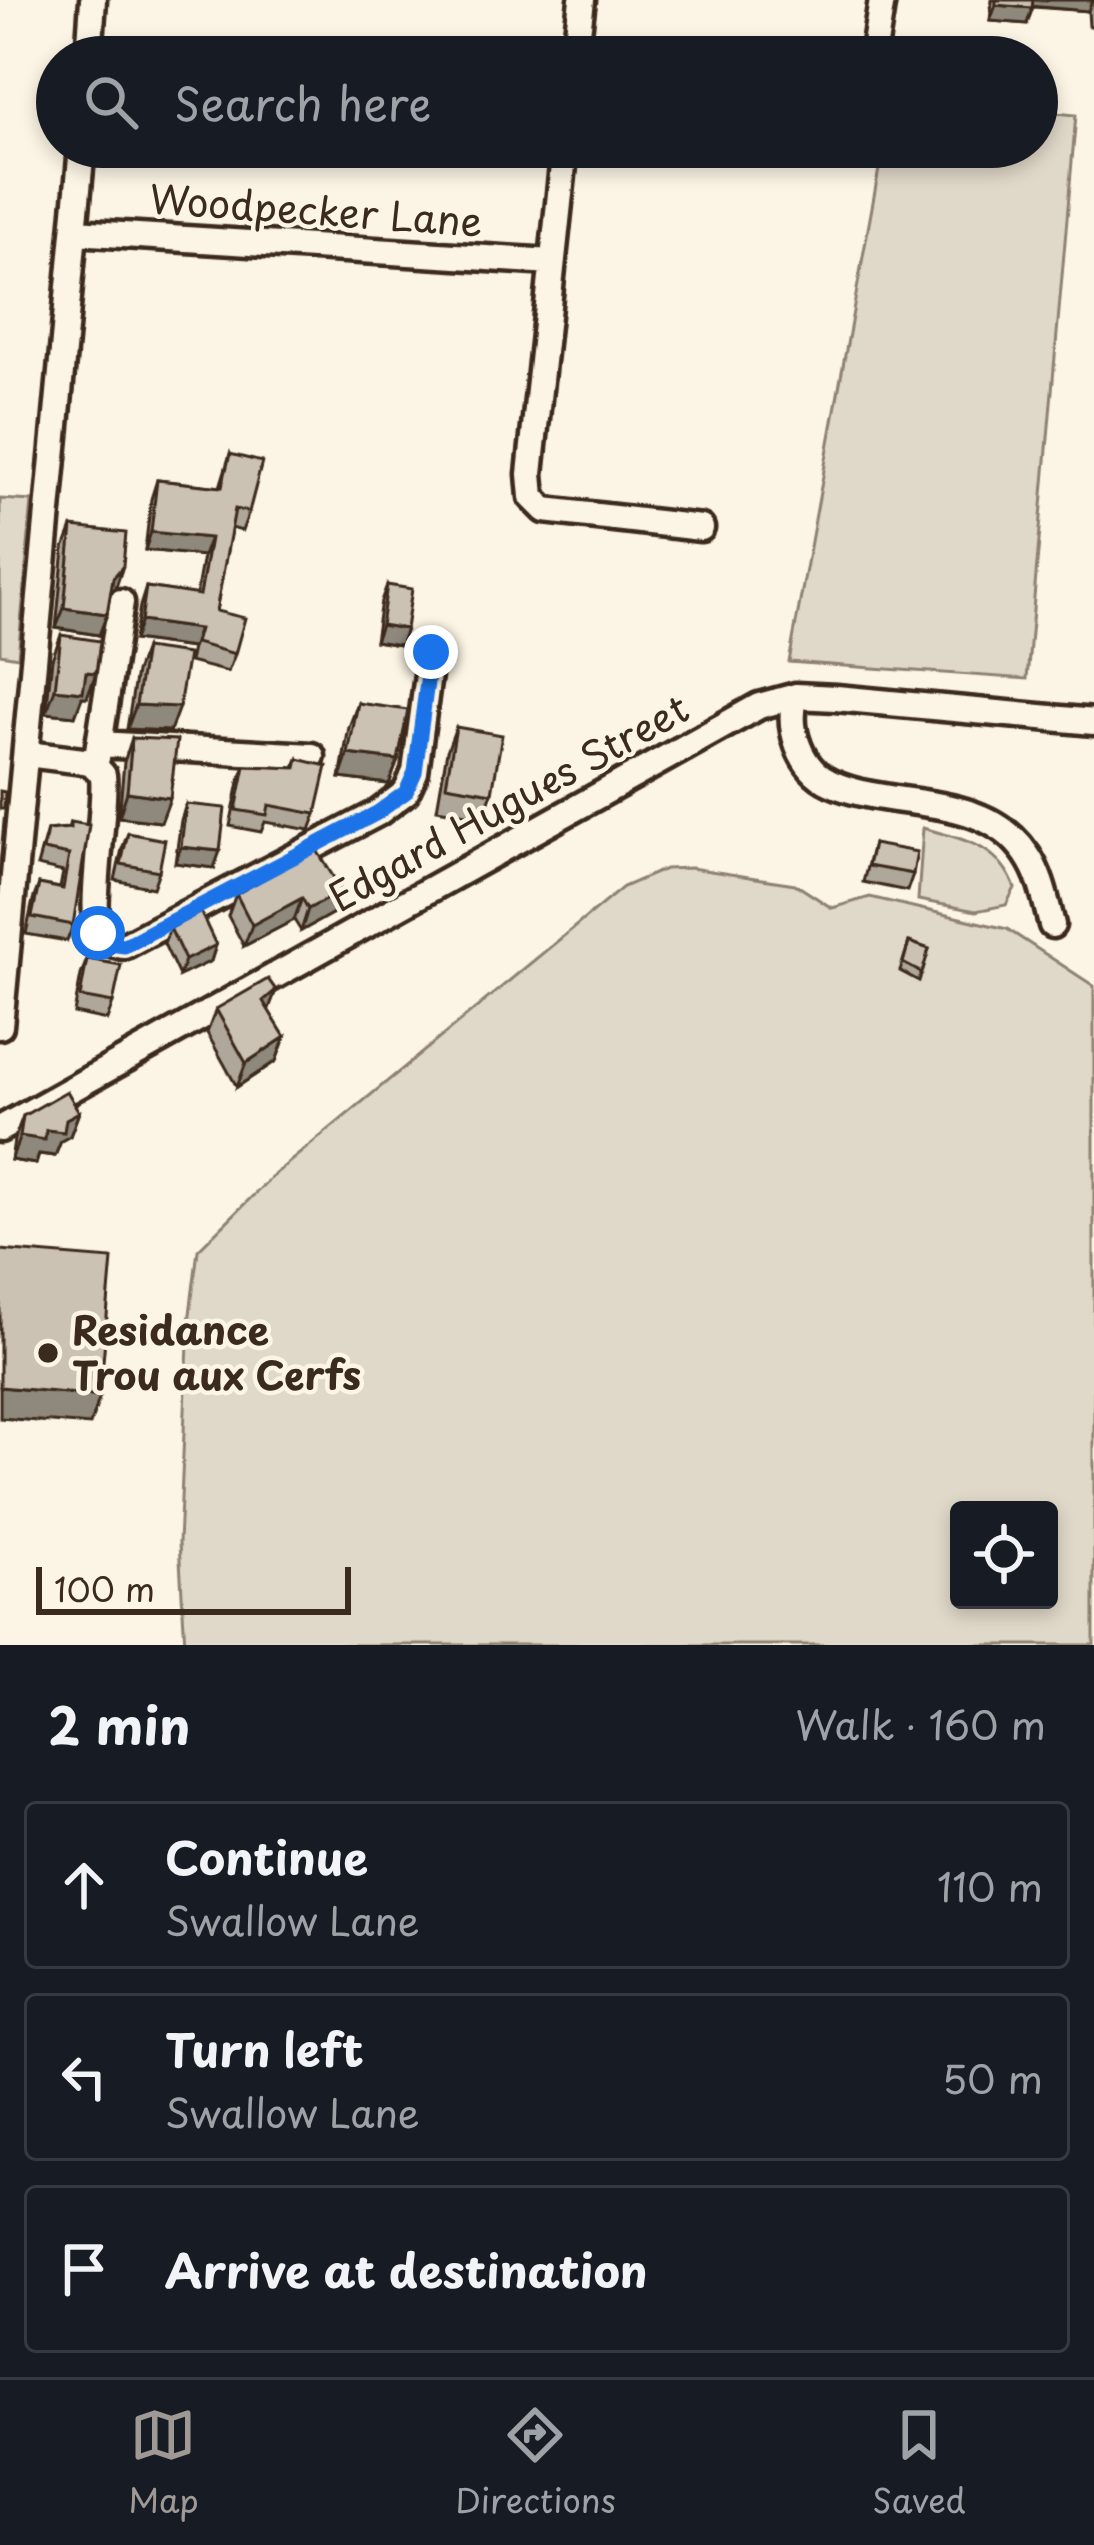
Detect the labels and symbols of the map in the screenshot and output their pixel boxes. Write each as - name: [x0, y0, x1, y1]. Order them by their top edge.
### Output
- street label: Woodpecker Lane: [148, 167, 485, 250]
- route end: [404, 625, 458, 679]
- street label: Edgard Hugues Street: [317, 677, 698, 924]
- route start: [71, 906, 125, 960]
- place label: Residance Trou aux Cerfs: [72, 1299, 361, 1403]
- marker: Residance Trou aux Cerfs: [35, 1340, 61, 1366]
- scale bar: [36, 1561, 351, 1614]

